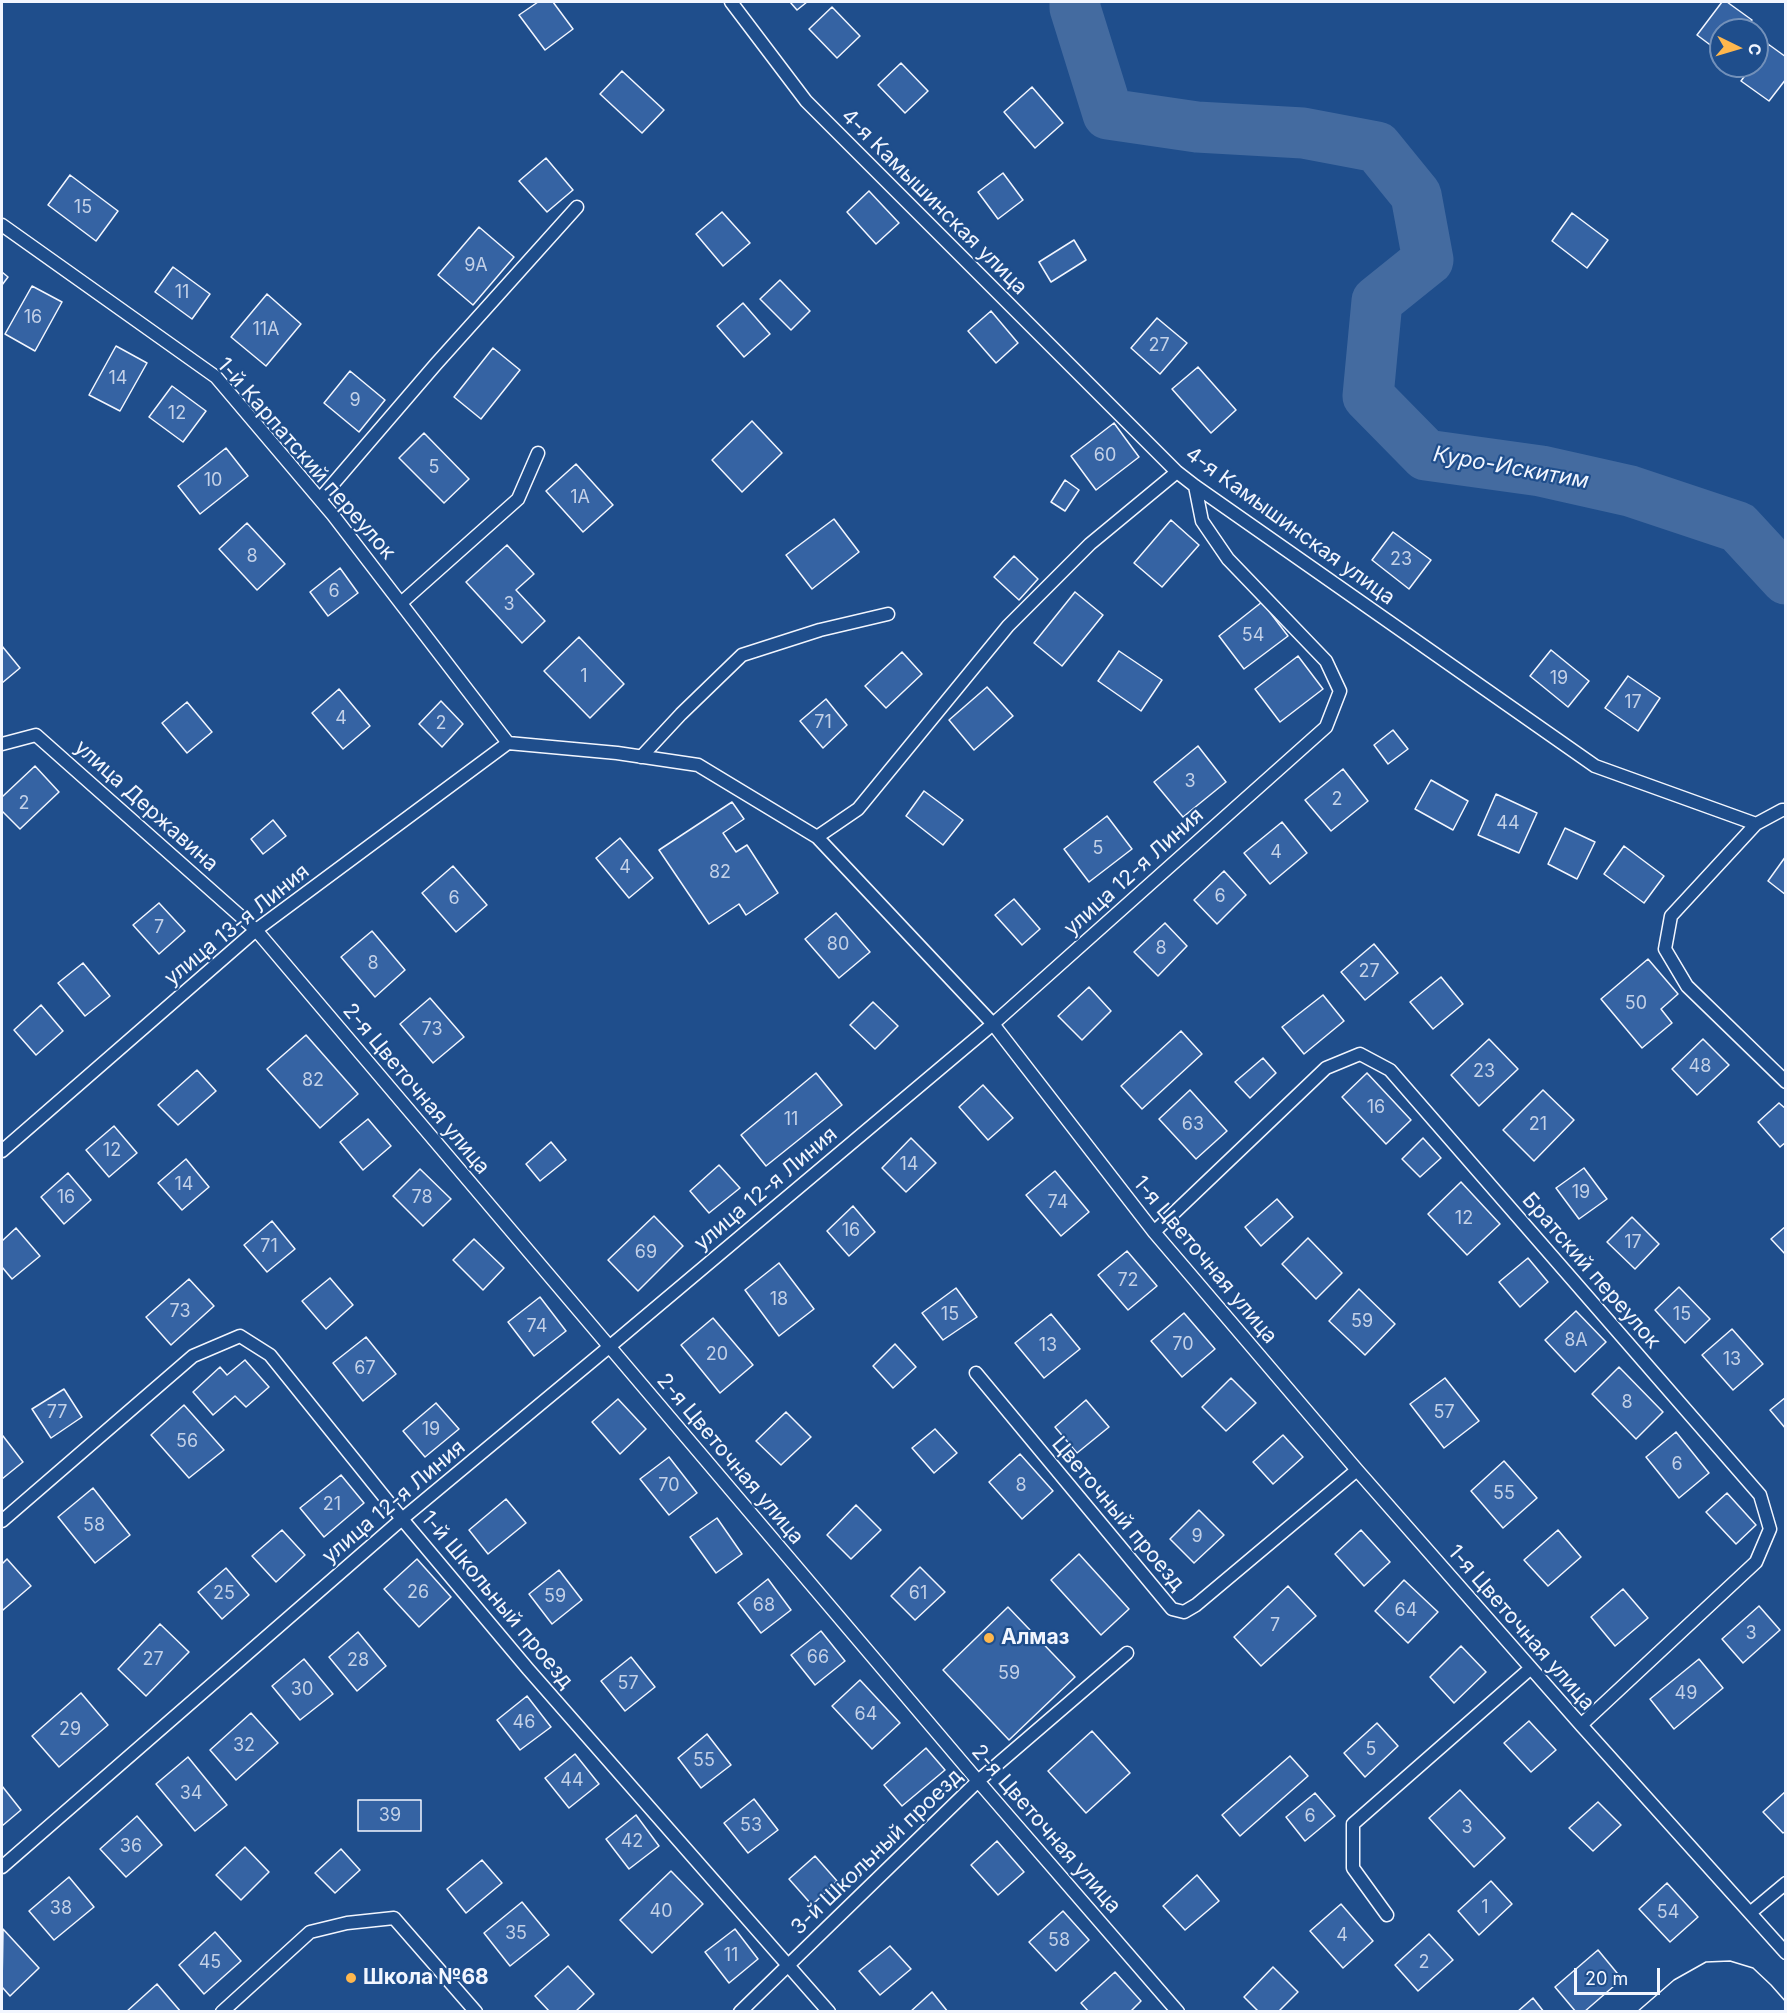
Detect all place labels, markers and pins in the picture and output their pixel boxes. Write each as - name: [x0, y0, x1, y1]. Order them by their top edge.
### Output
- place label: Алмаз: [1001, 1625, 1070, 1651]
- marker: Алмаз: [982, 1631, 996, 1645]
- place label: Школа №68: [363, 1965, 489, 1991]
- marker: Школа №68: [344, 1971, 358, 1985]

